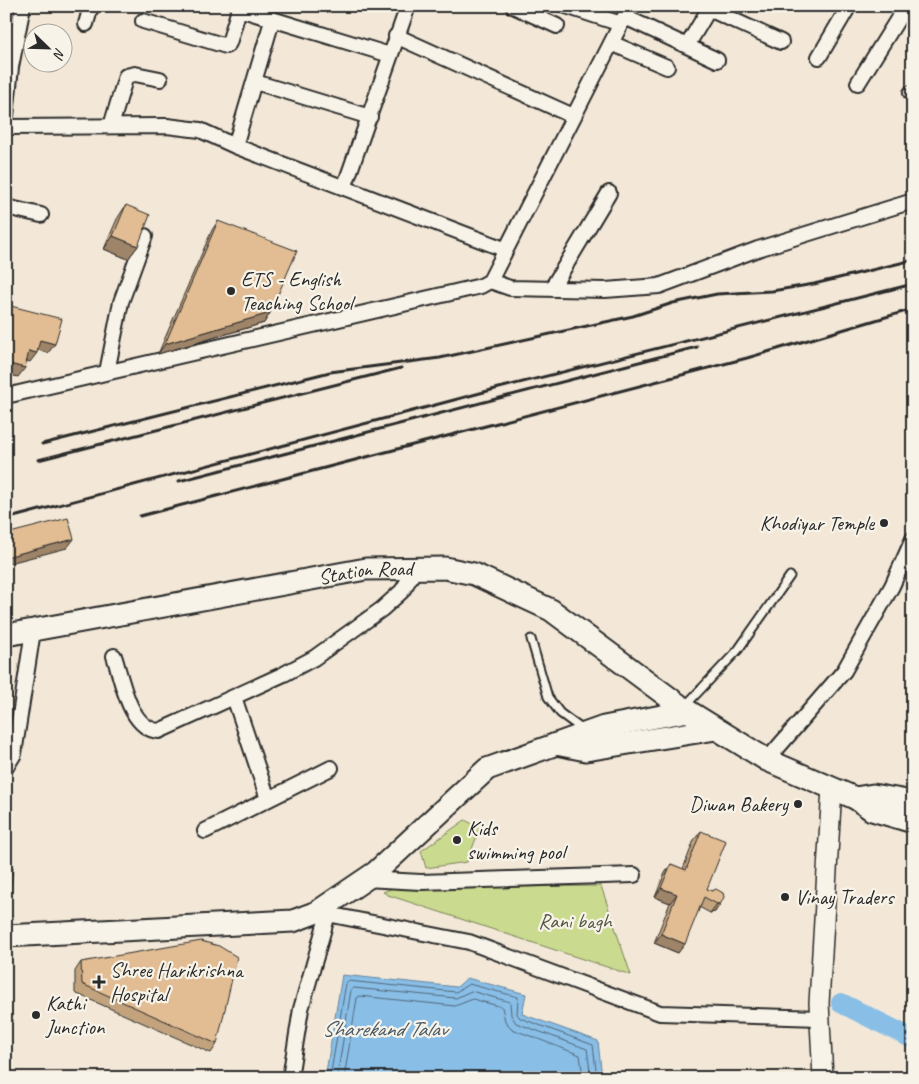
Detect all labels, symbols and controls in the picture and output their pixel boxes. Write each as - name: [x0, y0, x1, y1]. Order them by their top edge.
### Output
- north arrow: [22, 22, 72, 72]
- text: N: [49, 46, 69, 62]
- place label: ETS - English Teaching School: [241, 266, 356, 316]
- marker: ETS - English Teaching School: [225, 285, 237, 297]
- place label: Khodiyar Temple: [760, 510, 875, 536]
- marker: Khodiyar Temple: [878, 517, 890, 529]
- street label: Station Road: [316, 555, 416, 591]
- place label: Diwan Bakery: [689, 791, 790, 817]
- marker: Diwan Bakery: [792, 798, 804, 810]
- place label: Kids swimming pool: [467, 815, 568, 865]
- marker: Kids swimming pool: [451, 834, 463, 846]
- place label: Vinay Traders: [795, 884, 895, 910]
- marker: Vinay Traders: [779, 891, 791, 903]
- park label: Rani bagh: [538, 908, 613, 934]
- place label: Shree Harikrishna Hospital: [110, 957, 245, 1007]
- marker: Shree Harikrishna Hospital: [92, 975, 106, 989]
- place label: Kathi Junction: [45, 990, 105, 1040]
- marker: Kathi Junction: [30, 1009, 42, 1021]
- water label: Sharekand Talav: [322, 1015, 450, 1043]

